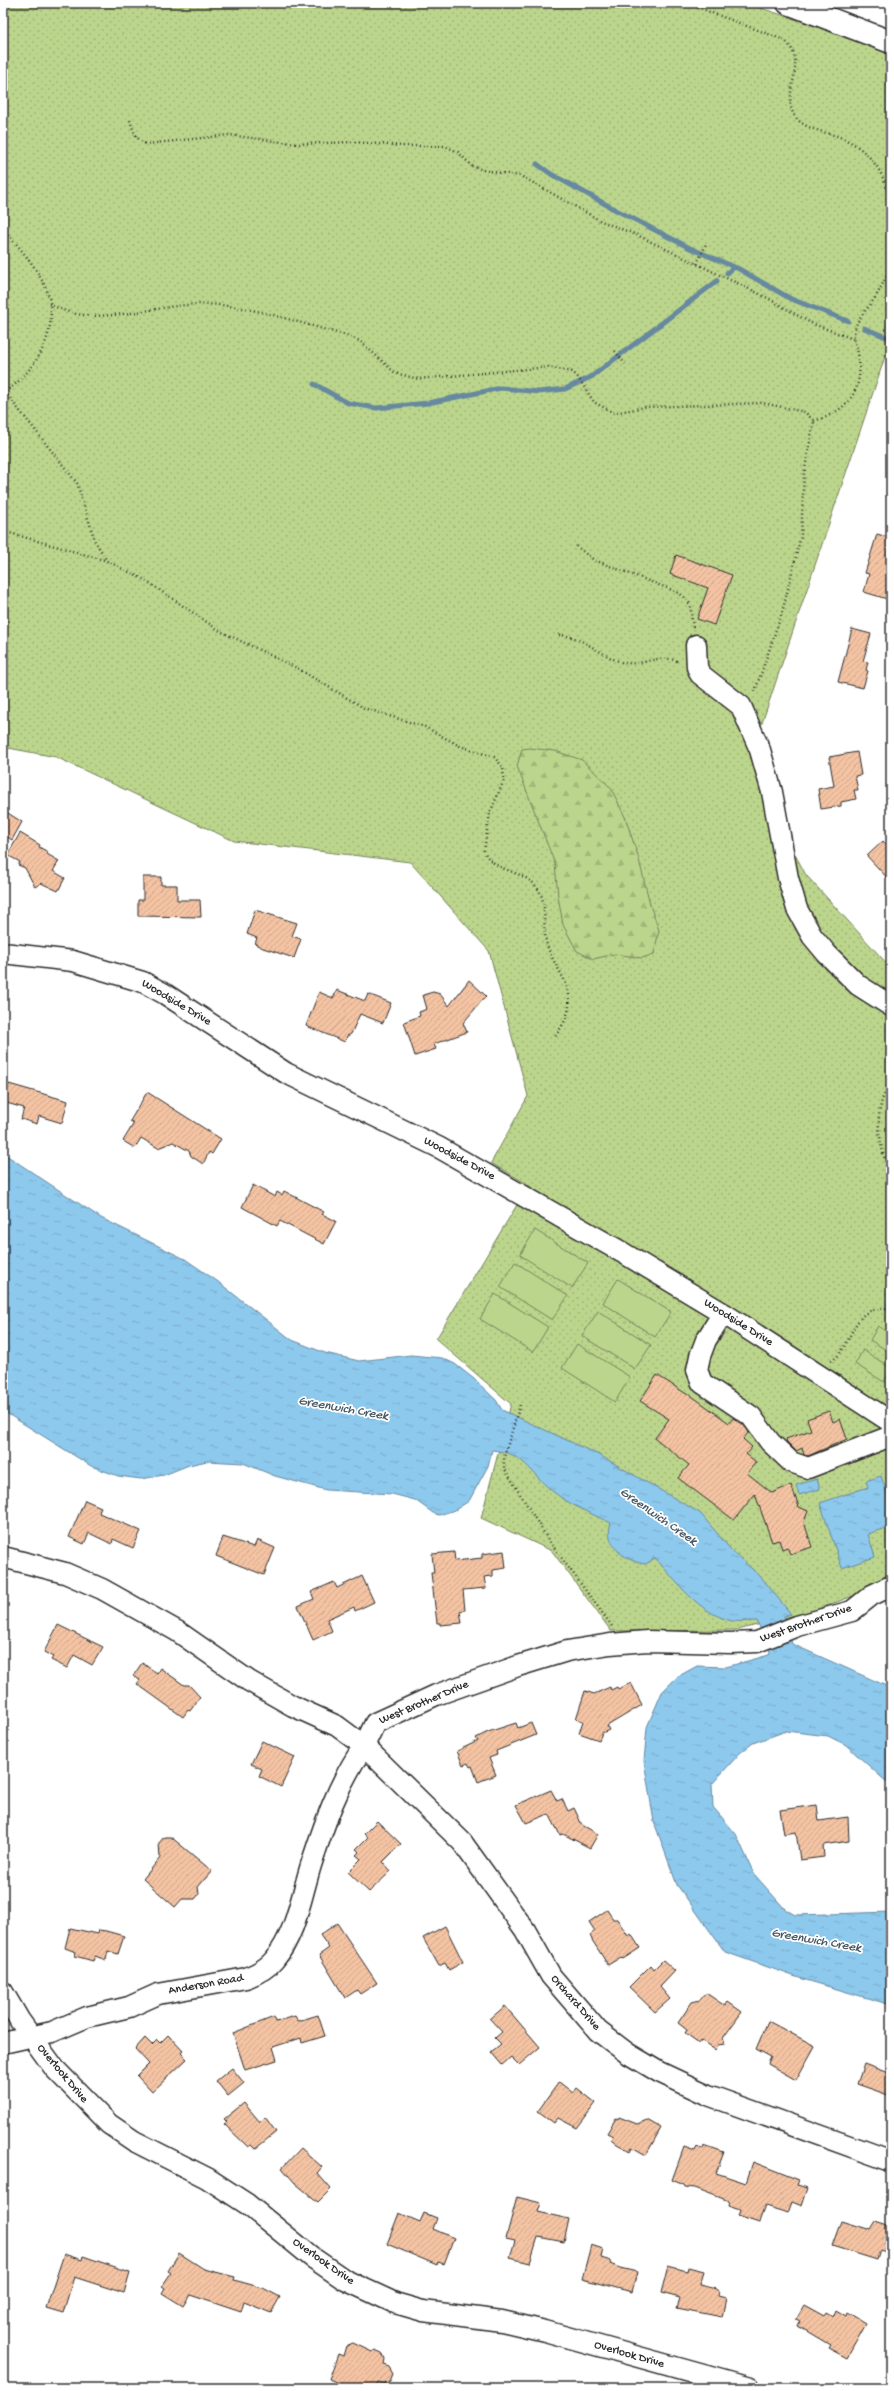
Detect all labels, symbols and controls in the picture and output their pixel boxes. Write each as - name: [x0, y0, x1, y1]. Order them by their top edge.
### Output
- street label: Woodside Drive: [139, 977, 214, 1030]
- street label: Woodside Drive: [421, 1134, 498, 1184]
- street label: Woodside Drive: [701, 1296, 776, 1350]
- water label: Greenwich Creek: [297, 1394, 390, 1424]
- water label: Greenwich Creek: [617, 1485, 700, 1550]
- street label: West Brother Drive: [758, 1602, 854, 1646]
- street label: West Brother Drive: [377, 1677, 472, 1728]
- water label: Greenwich Creek: [770, 1926, 863, 1956]
- street label: Anderson Road: [168, 1971, 245, 1998]
- street label: Orchard Drive: [547, 1972, 603, 2034]
- street label: Overlook Drive: [33, 2042, 91, 2107]
- street label: Overlook Drive: [289, 2236, 357, 2289]
- street label: Overlook Drive: [592, 2338, 667, 2372]

